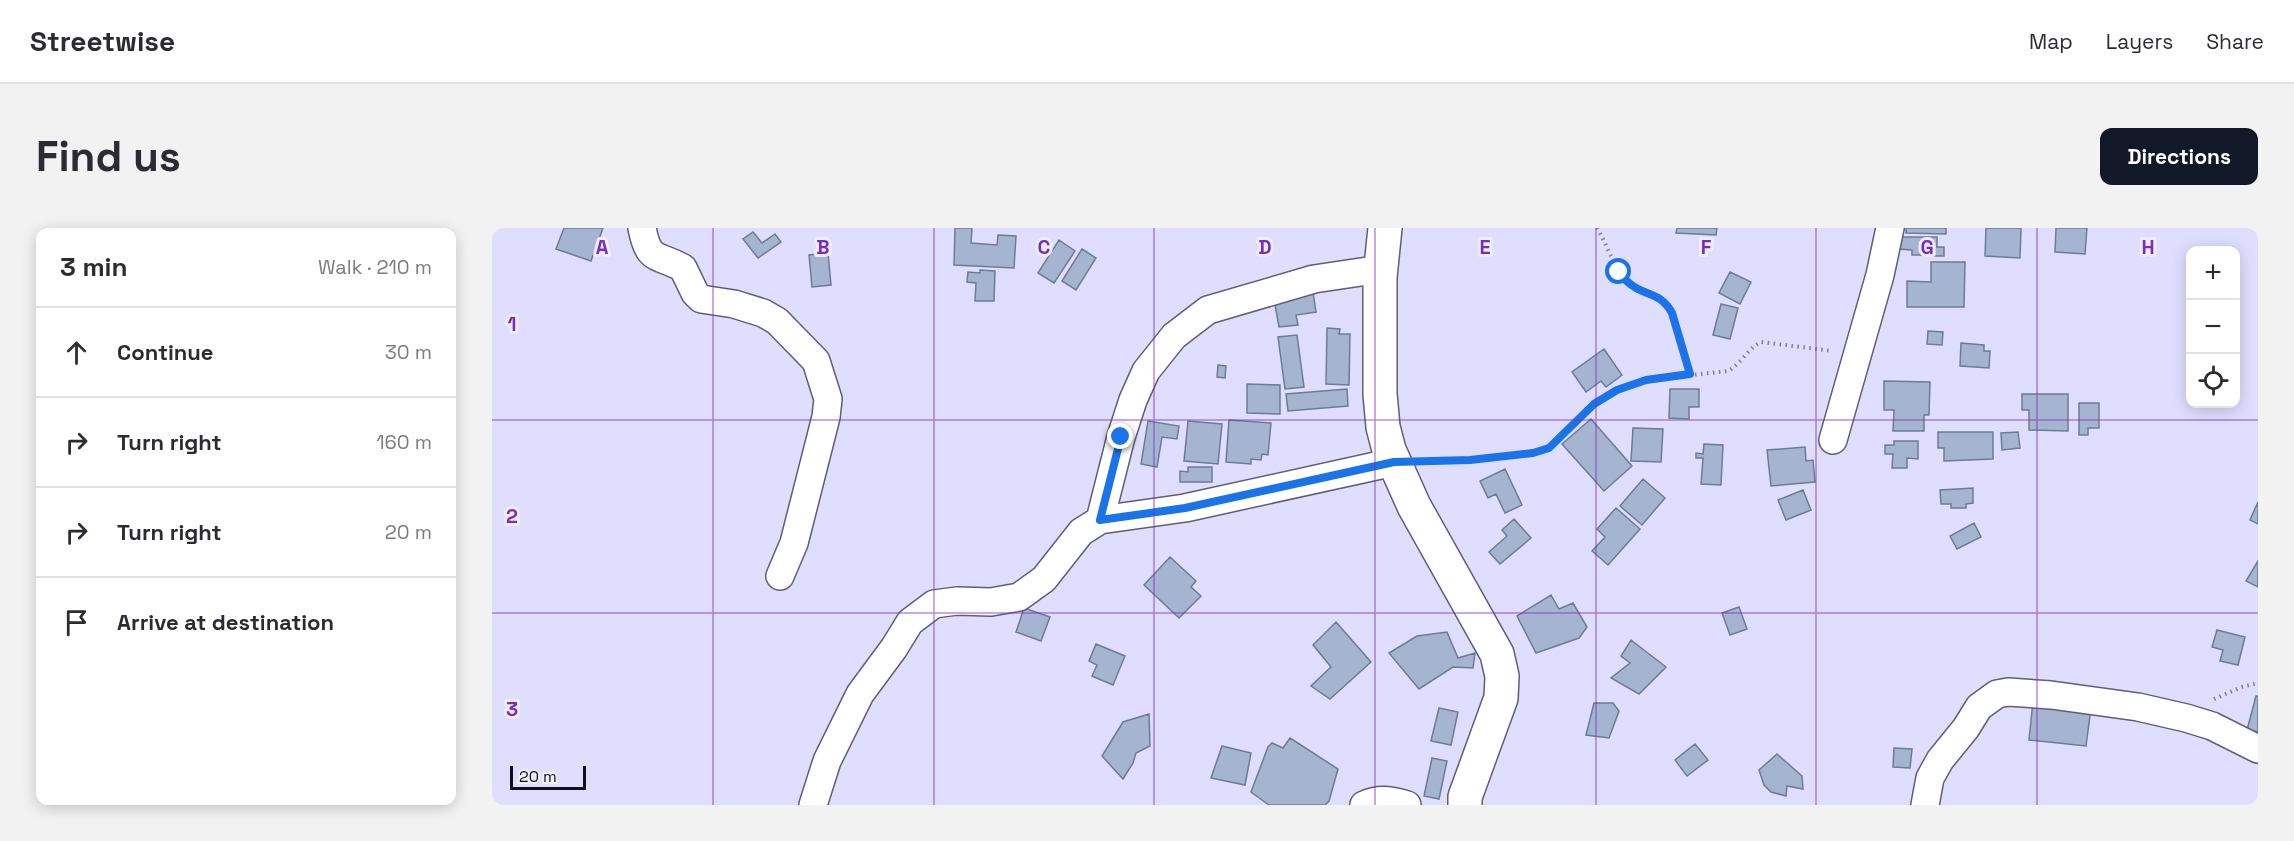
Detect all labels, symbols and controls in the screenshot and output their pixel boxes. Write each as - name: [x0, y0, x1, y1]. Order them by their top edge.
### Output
- text: Streetwise: [30, 23, 175, 59]
- text: Map: [2029, 28, 2073, 55]
- text: Layers: [2106, 28, 2173, 55]
- text: Share: [2206, 28, 2264, 55]
- button: Directions: [2100, 128, 2258, 185]
- text: Find us: [36, 130, 181, 183]
- text: A: [596, 234, 609, 260]
- text: B: [816, 234, 830, 260]
- text: C: [1038, 234, 1051, 260]
- text: D: [1258, 234, 1272, 260]
- text: E: [1479, 234, 1491, 260]
- text: F: [1701, 234, 1712, 260]
- text: G: [1920, 234, 1934, 260]
- text: H: [2141, 234, 2155, 260]
- map controls: [2186, 246, 2240, 408]
- button: +: [2186, 246, 2240, 300]
- text: 3 min: [60, 250, 128, 284]
- text: Walk · 210 m: [318, 254, 432, 280]
- route start: [1605, 258, 1631, 284]
- button: −: [2186, 300, 2240, 354]
- text: 1: [507, 311, 517, 337]
- icon: ahead: [60, 336, 93, 369]
- text: Continue: [117, 338, 213, 366]
- text: 30 m: [385, 339, 432, 365]
- button: locate: [2186, 354, 2240, 408]
- route end: [1107, 423, 1133, 449]
- icon: right: [60, 426, 93, 459]
- text: Turn right: [117, 428, 222, 456]
- text: 160 m: [376, 429, 432, 455]
- text: 2: [506, 503, 518, 529]
- icon: right: [60, 516, 93, 549]
- text: Turn right: [117, 518, 222, 546]
- text: 20 m: [385, 519, 432, 545]
- icon: arrive: [60, 606, 93, 639]
- text: Arrive at destination: [117, 608, 334, 636]
- text: 3: [506, 696, 518, 722]
- scale bar: [510, 763, 586, 790]
- text: 20 m: [519, 766, 557, 787]

